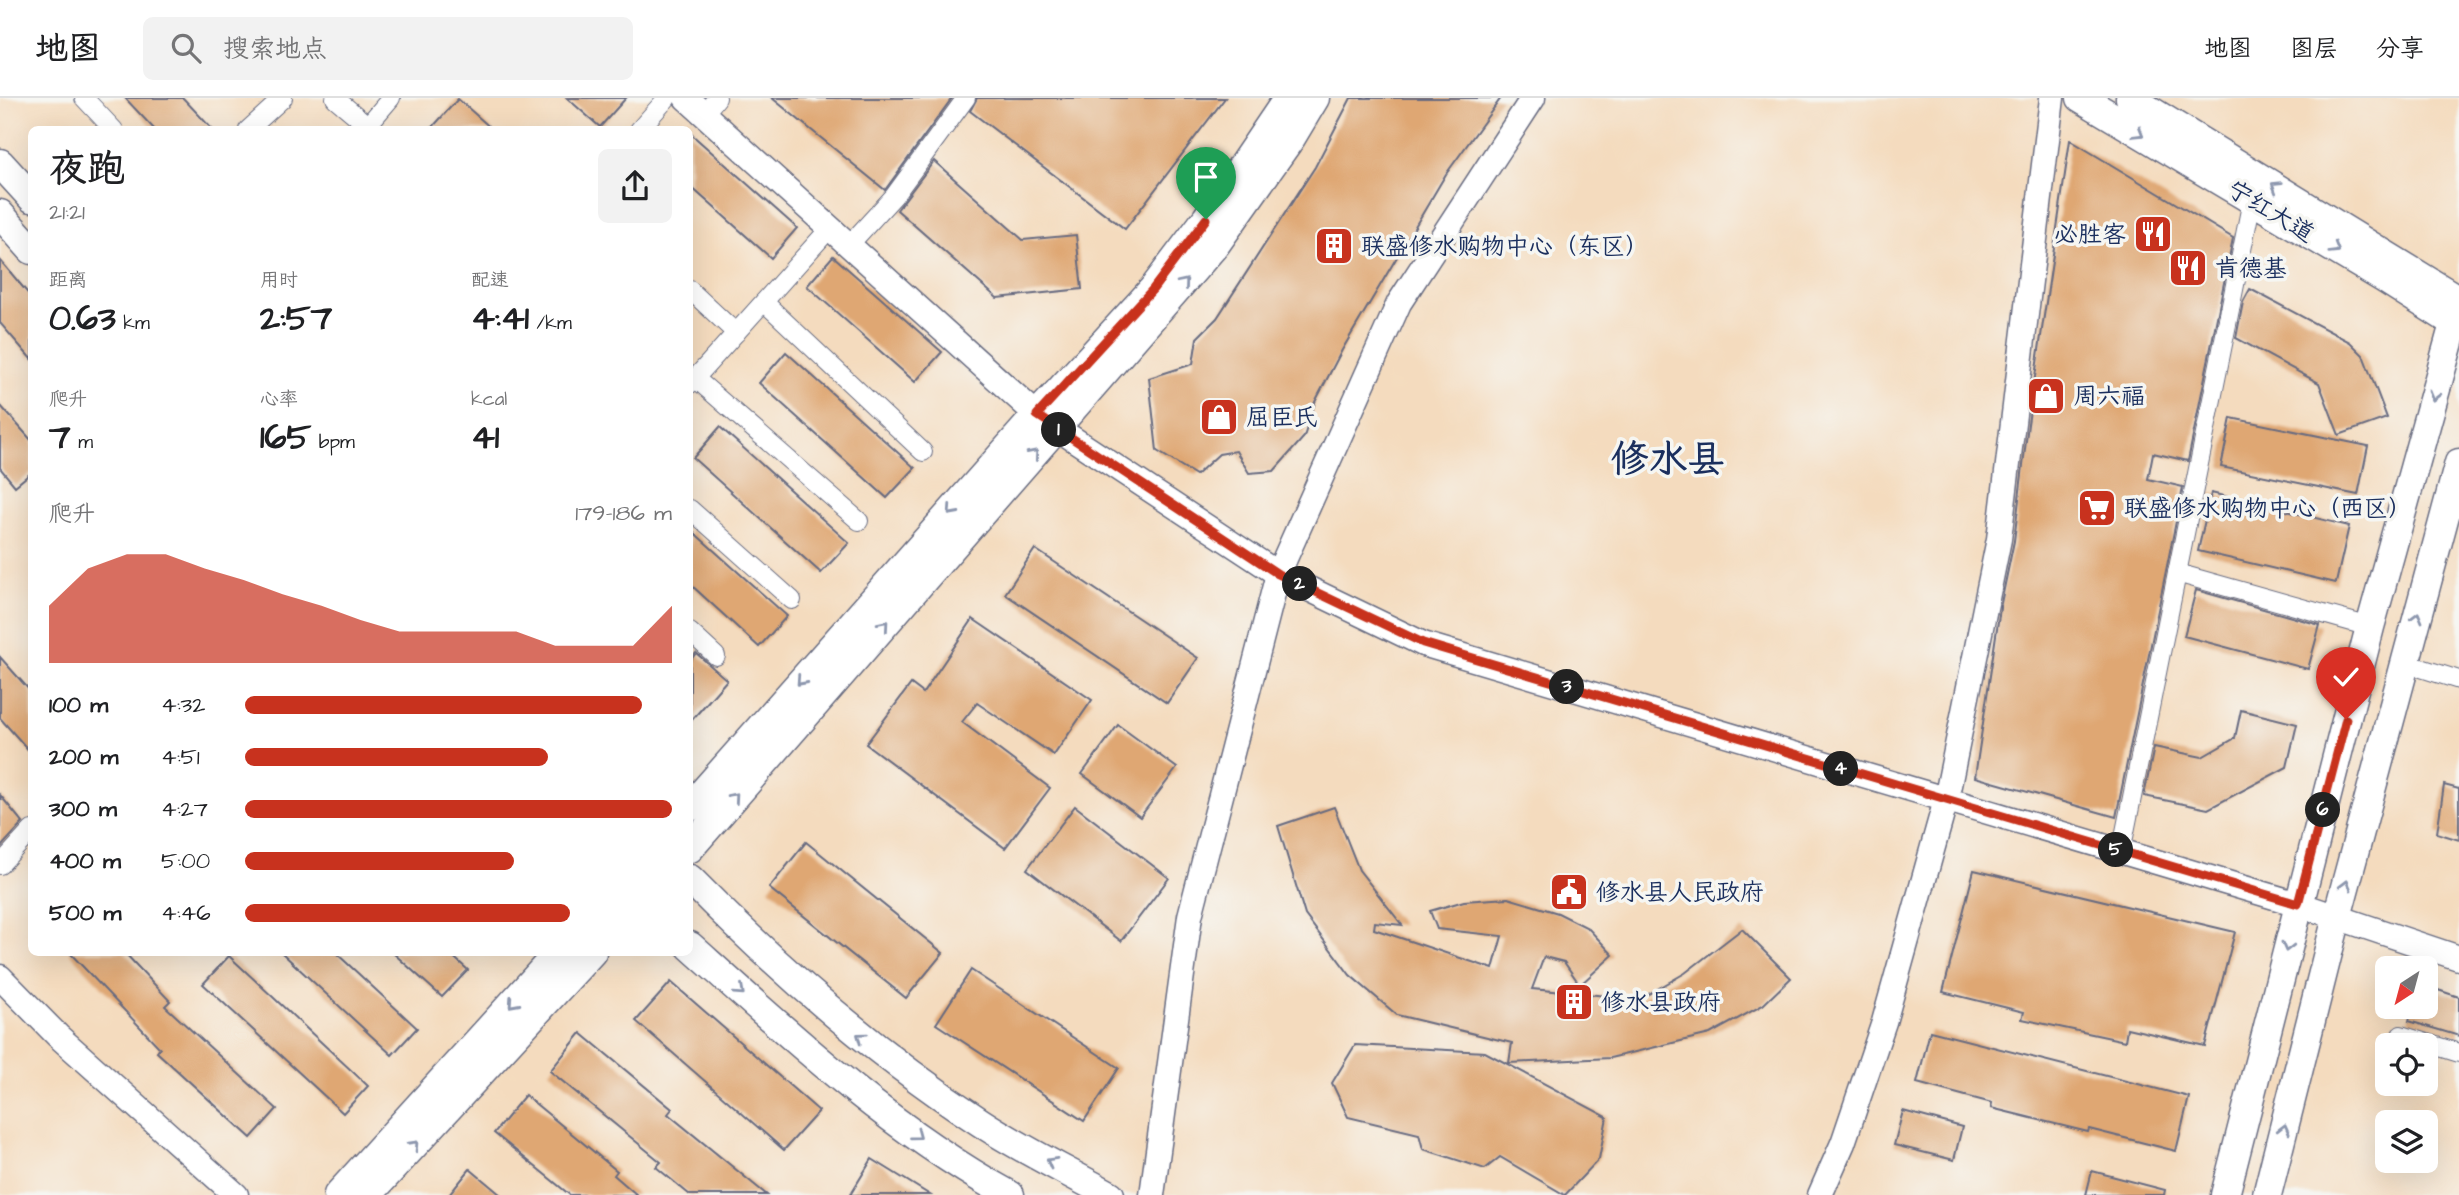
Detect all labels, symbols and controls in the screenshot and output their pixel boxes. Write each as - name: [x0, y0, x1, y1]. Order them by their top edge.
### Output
- search box: [143, 17, 633, 80]
- text: 地图: [35, 26, 101, 72]
- icon: search: [167, 29, 205, 67]
- text: 搜索地点: [223, 31, 327, 67]
- text: 地图: [2204, 32, 2252, 66]
- text: 图层: [2290, 32, 2338, 66]
- text: 分享: [2376, 32, 2424, 66]
- one-way arrow: [2132, 125, 2145, 138]
- text: 夜跑: [49, 144, 125, 196]
- pin: [1176, 147, 1236, 219]
- button: share: [598, 149, 672, 223]
- icon: arrive: [1187, 158, 1225, 196]
- street label: 宁红大道: [2221, 173, 2320, 251]
- one-way arrow: [2271, 182, 2284, 195]
- text: 21:21: [49, 196, 85, 228]
- restaurant icon: 必胜客: [2132, 213, 2174, 255]
- place label: 必胜客: [2054, 218, 2126, 252]
- building icon: 联盛修水购物中心（东区）: [1313, 225, 1355, 267]
- place label: 联盛修水购物中心（东区）: [1361, 230, 1649, 264]
- one-way arrow: [2327, 241, 2340, 254]
- restaurant icon: 肯德基: [2167, 247, 2209, 289]
- place label: 肯德基: [2215, 252, 2287, 286]
- text: 距离: [49, 267, 87, 294]
- text: 用时: [260, 267, 298, 294]
- text: 配速: [471, 267, 509, 294]
- one-way arrow: [1175, 278, 1188, 290]
- text: 0.63: [49, 294, 116, 343]
- text: 2:57: [260, 294, 332, 343]
- text: 4:41: [471, 294, 529, 343]
- text: km: [116, 310, 150, 337]
- text: /km: [529, 310, 572, 337]
- shop icon: 周六福: [2025, 375, 2067, 417]
- place label: 周六福: [2073, 380, 2145, 414]
- text: 爬升: [49, 386, 87, 413]
- text: 心率: [260, 386, 298, 413]
- text: kcal: [471, 386, 507, 413]
- one-way arrow: [2427, 389, 2442, 401]
- shop icon: 屈臣氏: [1198, 396, 1240, 438]
- place label: 屈臣氏: [1246, 401, 1318, 435]
- pin: 1: [1042, 412, 1076, 448]
- text: 7: [49, 413, 71, 462]
- text: 165: [260, 413, 311, 462]
- text: 41: [471, 413, 499, 462]
- text: 1: [1057, 416, 1060, 443]
- text: m: [71, 429, 93, 456]
- text: bpm: [311, 429, 355, 456]
- district label: 修水县: [1611, 434, 1725, 486]
- one-way arrow: [1026, 449, 1038, 462]
- supermarket icon: 联盛修水购物中心（西区）: [2076, 487, 2118, 529]
- place label: 联盛修水购物中心（西区）: [2124, 492, 2412, 526]
- text: 179–186 m: [575, 497, 672, 529]
- text: 爬升: [49, 498, 95, 530]
- one-way arrow: [947, 503, 960, 516]
- pin: 2: [1282, 566, 1318, 602]
- text: 2: [1294, 570, 1305, 597]
- one-way arrow: [2409, 612, 2423, 624]
- one-way arrow: [876, 621, 888, 634]
- pin: [2316, 647, 2376, 719]
- icon: check: [2327, 658, 2365, 696]
- pin: 3: [1550, 670, 1584, 704]
- one-way arrow: [797, 673, 809, 686]
- text: 3: [1562, 673, 1571, 700]
- text: 100 m: [49, 689, 108, 721]
- text: 4:32: [161, 689, 205, 721]
- text: 200 m: [49, 741, 118, 773]
- text: 4:51: [161, 741, 200, 773]
- pin: 4: [1824, 752, 1858, 786]
- text: 4: [1834, 755, 1847, 782]
- one-way arrow: [726, 792, 738, 805]
- pin: 6: [2306, 792, 2340, 828]
- text: 300 m: [49, 793, 117, 825]
- text: 4:27: [161, 793, 208, 825]
- text: 6: [2317, 796, 2328, 823]
- pin: 5: [2098, 832, 2134, 868]
- text: 5: [2109, 836, 2122, 863]
- text: 400 m: [49, 845, 121, 877]
- text: 5:00: [161, 845, 210, 877]
- public building icon: 修水县人民政府: [1548, 871, 1590, 913]
- place label: 修水县人民政府: [1596, 876, 1764, 910]
- one-way arrow: [2338, 879, 2352, 891]
- text: 500 m: [49, 897, 121, 929]
- text: 4:46: [161, 897, 211, 929]
- one-way arrow: [2281, 941, 2295, 953]
- north arrow: [2375, 956, 2438, 1018]
- map controls: [2375, 956, 2438, 1173]
- building icon: 修水县政府: [1553, 981, 1595, 1023]
- one-way arrow: [732, 983, 745, 995]
- place label: 修水县政府: [1601, 986, 1721, 1020]
- one-way arrow: [509, 994, 521, 1007]
- one-way arrow: [856, 1033, 869, 1045]
- button: locate: [2375, 1033, 2438, 1096]
- button: layers: [2375, 1110, 2438, 1173]
- one-way arrow: [2276, 1123, 2290, 1135]
- one-way arrow: [909, 1126, 922, 1139]
- one-way arrow: [406, 1140, 418, 1153]
- one-way arrow: [1046, 1157, 1058, 1170]

